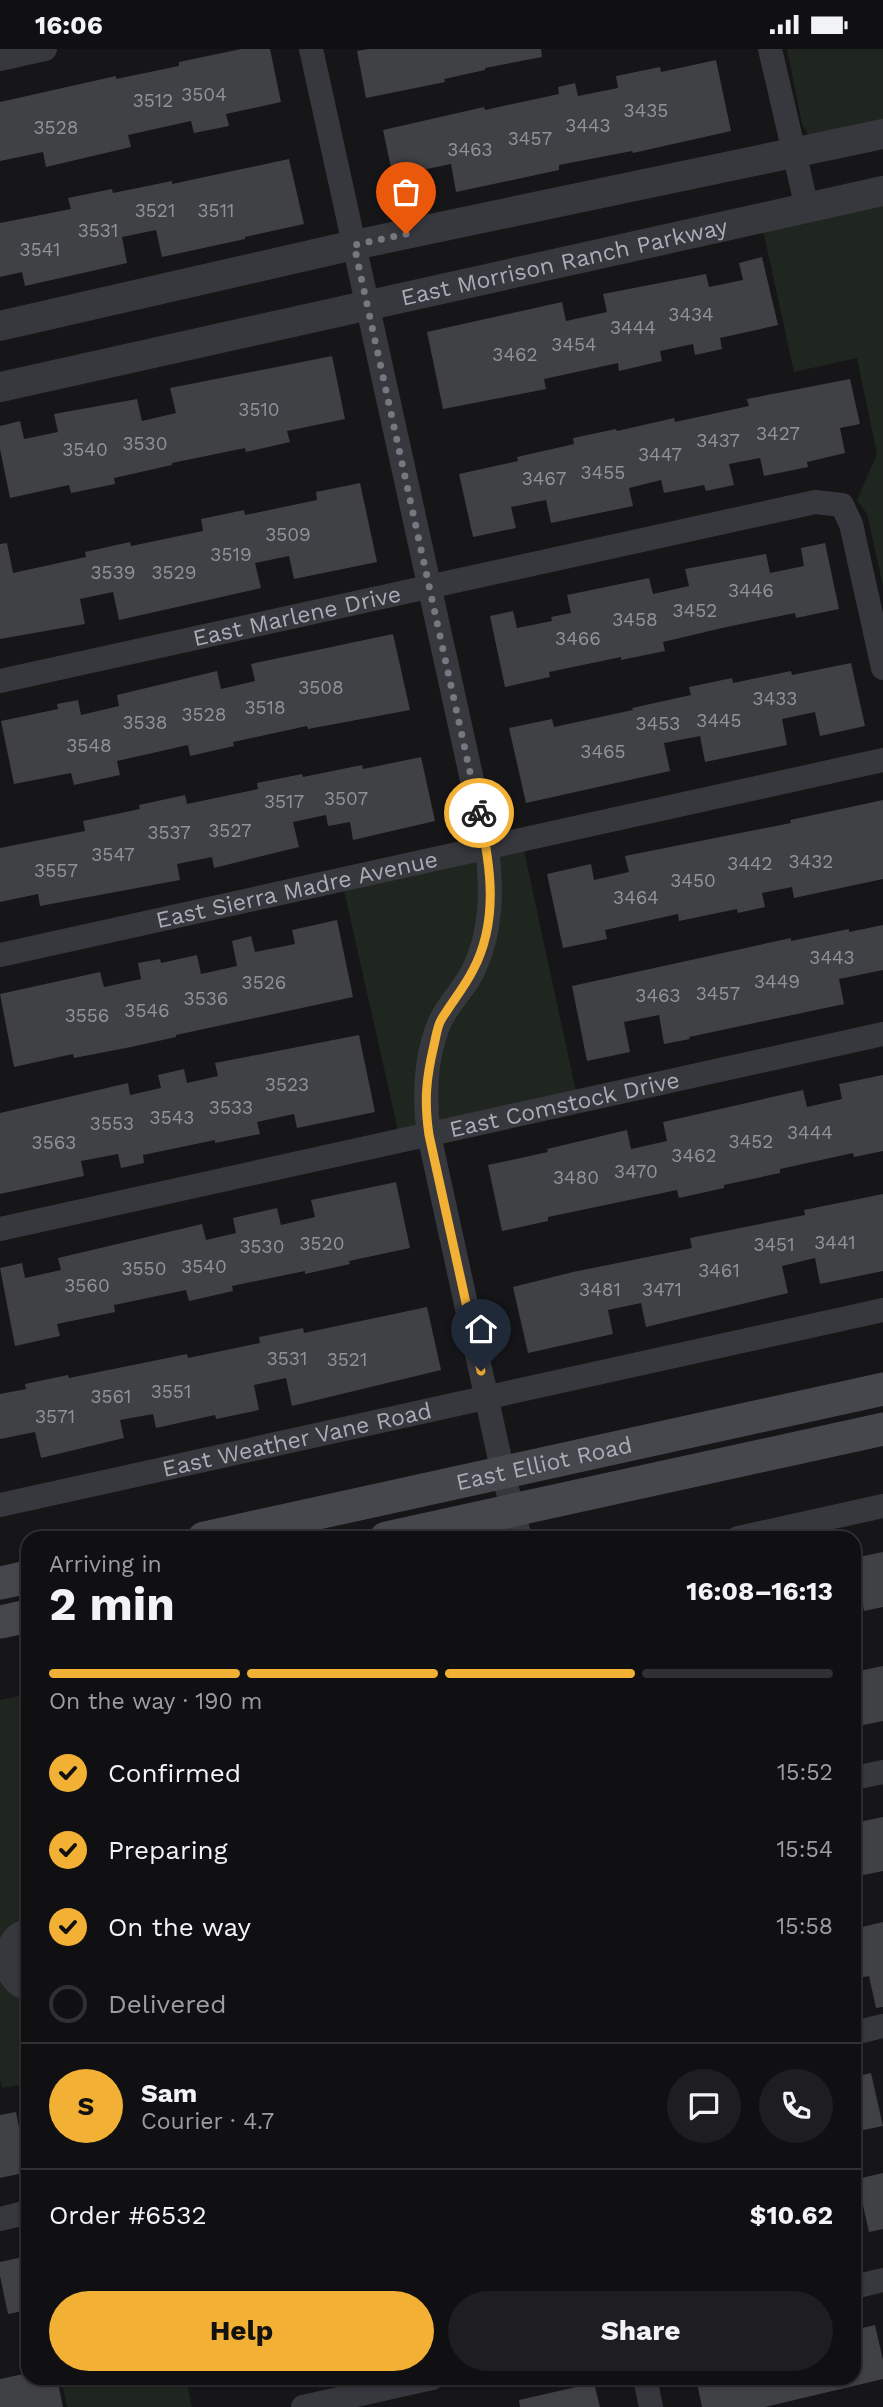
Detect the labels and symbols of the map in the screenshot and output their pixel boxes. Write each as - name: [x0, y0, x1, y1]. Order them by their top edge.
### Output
- house number: 3504: [181, 83, 227, 106]
- house number: 3512: [133, 89, 173, 112]
- house number: 3435: [624, 99, 668, 122]
- house number: 3443: [565, 114, 611, 137]
- house number: 3528: [34, 116, 78, 139]
- house number: 3457: [508, 127, 552, 150]
- house number: 3463: [447, 138, 493, 161]
- pin: [376, 162, 436, 234]
- house number: 3521: [135, 199, 175, 222]
- house number: 3511: [198, 199, 234, 222]
- street label: East Morrison Ranch Parkway: [398, 212, 730, 311]
- house number: 3531: [78, 219, 118, 242]
- house number: 3541: [20, 238, 60, 261]
- house number: 3434: [668, 303, 714, 326]
- house number: 3444: [610, 316, 656, 339]
- house number: 3454: [551, 333, 597, 356]
- house number: 3462: [492, 343, 538, 366]
- house number: 3510: [238, 398, 280, 421]
- house number: 3427: [756, 422, 800, 445]
- house number: 3437: [696, 429, 740, 452]
- house number: 3530: [122, 432, 168, 455]
- house number: 3540: [62, 438, 108, 461]
- house number: 3447: [638, 443, 682, 466]
- house number: 3455: [581, 461, 625, 484]
- house number: 3467: [522, 467, 566, 490]
- house number: 3509: [265, 523, 311, 546]
- house number: 3519: [210, 543, 252, 566]
- house number: 3539: [91, 561, 135, 584]
- house number: 3529: [152, 561, 196, 584]
- house number: 3446: [728, 579, 774, 602]
- street label: East Marlene Drive: [190, 580, 403, 652]
- house number: 3452: [673, 599, 717, 622]
- house number: 3458: [612, 608, 658, 631]
- house number: 3466: [555, 627, 601, 650]
- house number: 3508: [298, 676, 344, 699]
- house number: 3433: [753, 687, 797, 710]
- house number: 3518: [244, 696, 286, 719]
- house number: 3528: [182, 703, 226, 726]
- house number: 3445: [696, 709, 742, 732]
- house number: 3538: [123, 711, 167, 734]
- house number: 3453: [636, 712, 680, 735]
- house number: 3548: [66, 734, 112, 757]
- house number: 3465: [580, 740, 626, 763]
- courier: [444, 778, 514, 848]
- house number: 3507: [324, 787, 368, 810]
- house number: 3517: [264, 790, 304, 813]
- house number: 3527: [208, 819, 252, 842]
- house number: 3537: [147, 821, 191, 844]
- house number: 3547: [91, 843, 135, 866]
- street label: East Sierra Madre Avenue: [153, 845, 440, 934]
- house number: 3432: [789, 850, 833, 873]
- house number: 3442: [727, 852, 773, 875]
- house number: 3557: [34, 859, 78, 882]
- house number: 3450: [670, 869, 716, 892]
- house number: 3464: [613, 886, 659, 909]
- house number: 3443: [809, 946, 855, 969]
- house number: 3449: [754, 970, 800, 993]
- house number: 3526: [242, 971, 286, 994]
- house number: 3457: [696, 982, 740, 1005]
- house number: 3463: [635, 984, 681, 1007]
- house number: 3536: [184, 987, 228, 1010]
- house number: 3546: [124, 999, 170, 1022]
- house number: 3556: [65, 1004, 109, 1027]
- street label: East Comstock Drive: [447, 1066, 682, 1143]
- house number: 3523: [265, 1073, 309, 1096]
- house number: 3533: [209, 1096, 253, 1119]
- house number: 3543: [150, 1106, 194, 1129]
- house number: 3553: [90, 1112, 134, 1135]
- house number: 3444: [787, 1121, 833, 1144]
- house number: 3452: [729, 1130, 773, 1153]
- house number: 3563: [32, 1131, 76, 1154]
- house number: 3462: [671, 1144, 717, 1167]
- house number: 3470: [614, 1160, 658, 1183]
- house number: 3480: [553, 1166, 599, 1189]
- house number: 3441: [814, 1231, 856, 1254]
- house number: 3520: [299, 1232, 345, 1255]
- house number: 3451: [753, 1233, 795, 1256]
- house number: 3530: [239, 1235, 285, 1258]
- house number: 3540: [181, 1255, 227, 1278]
- house number: 3550: [121, 1257, 167, 1280]
- house number: 3461: [698, 1259, 740, 1282]
- house number: 3560: [64, 1274, 110, 1297]
- house number: 3481: [579, 1278, 621, 1301]
- house number: 3471: [642, 1278, 682, 1301]
- pin: [451, 1299, 511, 1371]
- house number: 3531: [267, 1347, 307, 1370]
- house number: 3521: [327, 1348, 367, 1371]
- house number: 3551: [151, 1380, 191, 1403]
- house number: 3561: [90, 1385, 132, 1408]
- street label: East Weather Vane Road: [160, 1397, 434, 1482]
- house number: 3571: [35, 1405, 75, 1428]
- street label: East Elliot Road: [453, 1431, 634, 1496]

